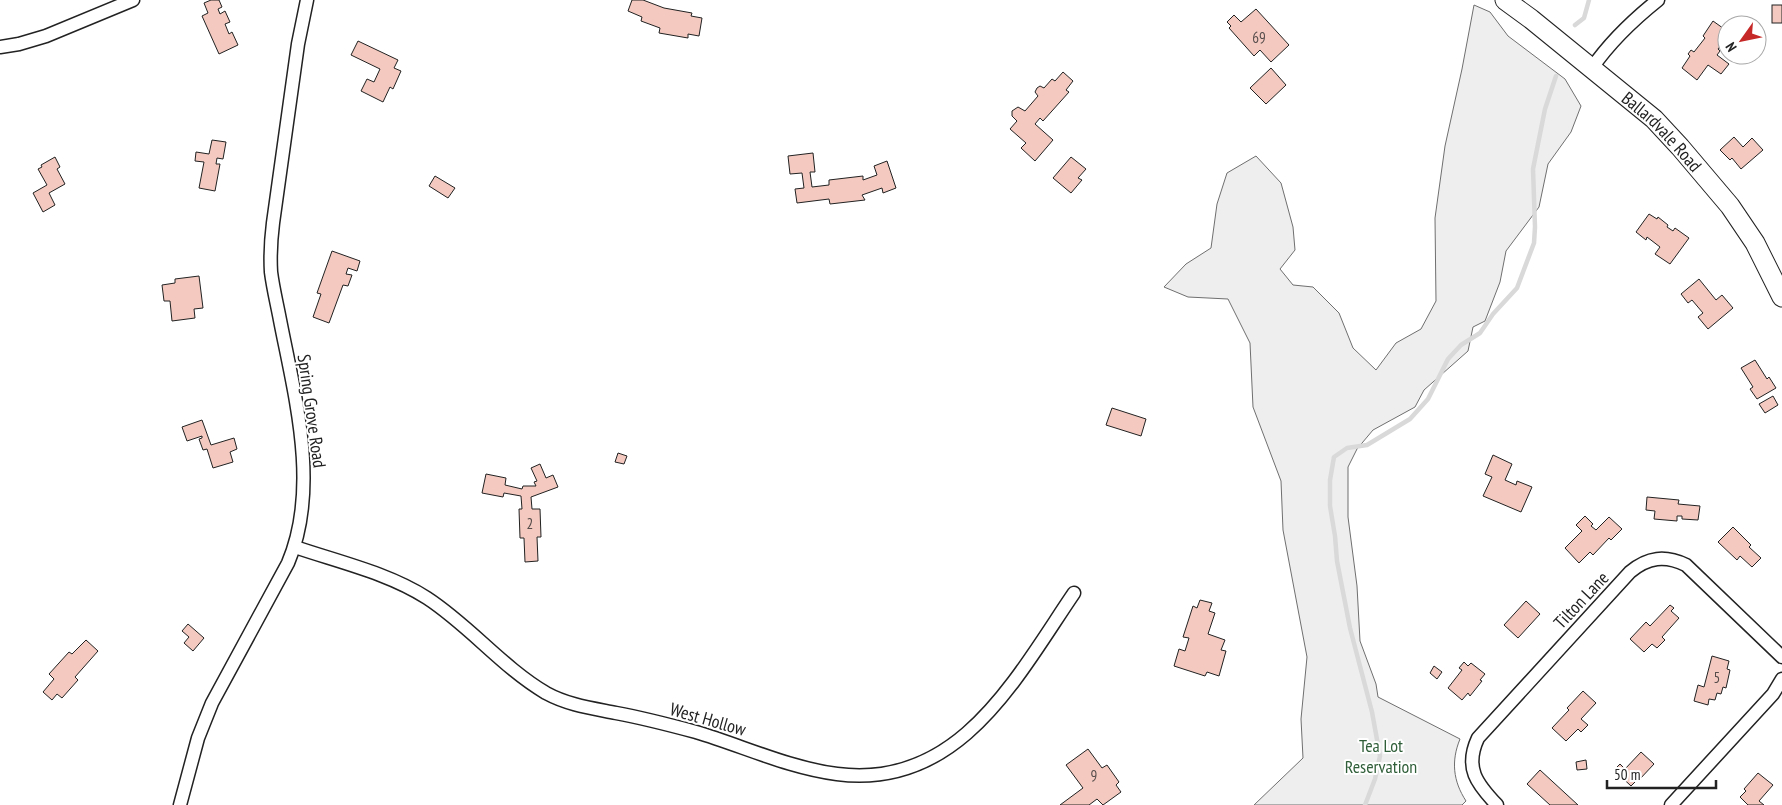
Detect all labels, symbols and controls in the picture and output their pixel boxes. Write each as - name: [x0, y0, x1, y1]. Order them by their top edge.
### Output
- north arrow: [1717, 15, 1767, 65]
- house number: 69: [1252, 28, 1266, 47]
- text: N: [1721, 39, 1741, 55]
- street label: Ballardvale Road: [1617, 86, 1707, 176]
- street label: Spring Grove Road: [293, 353, 331, 469]
- house number: 2: [527, 514, 533, 533]
- street label: Tilton Lane: [1549, 566, 1613, 634]
- house number: 5: [1714, 668, 1720, 687]
- street label: West Hollow: [667, 697, 749, 741]
- park label: Tea Lot Reservation: [1345, 734, 1417, 778]
- scale bar: [1607, 758, 1716, 790]
- text: 50 m: [1614, 765, 1640, 784]
- house number: 9: [1091, 766, 1097, 785]

